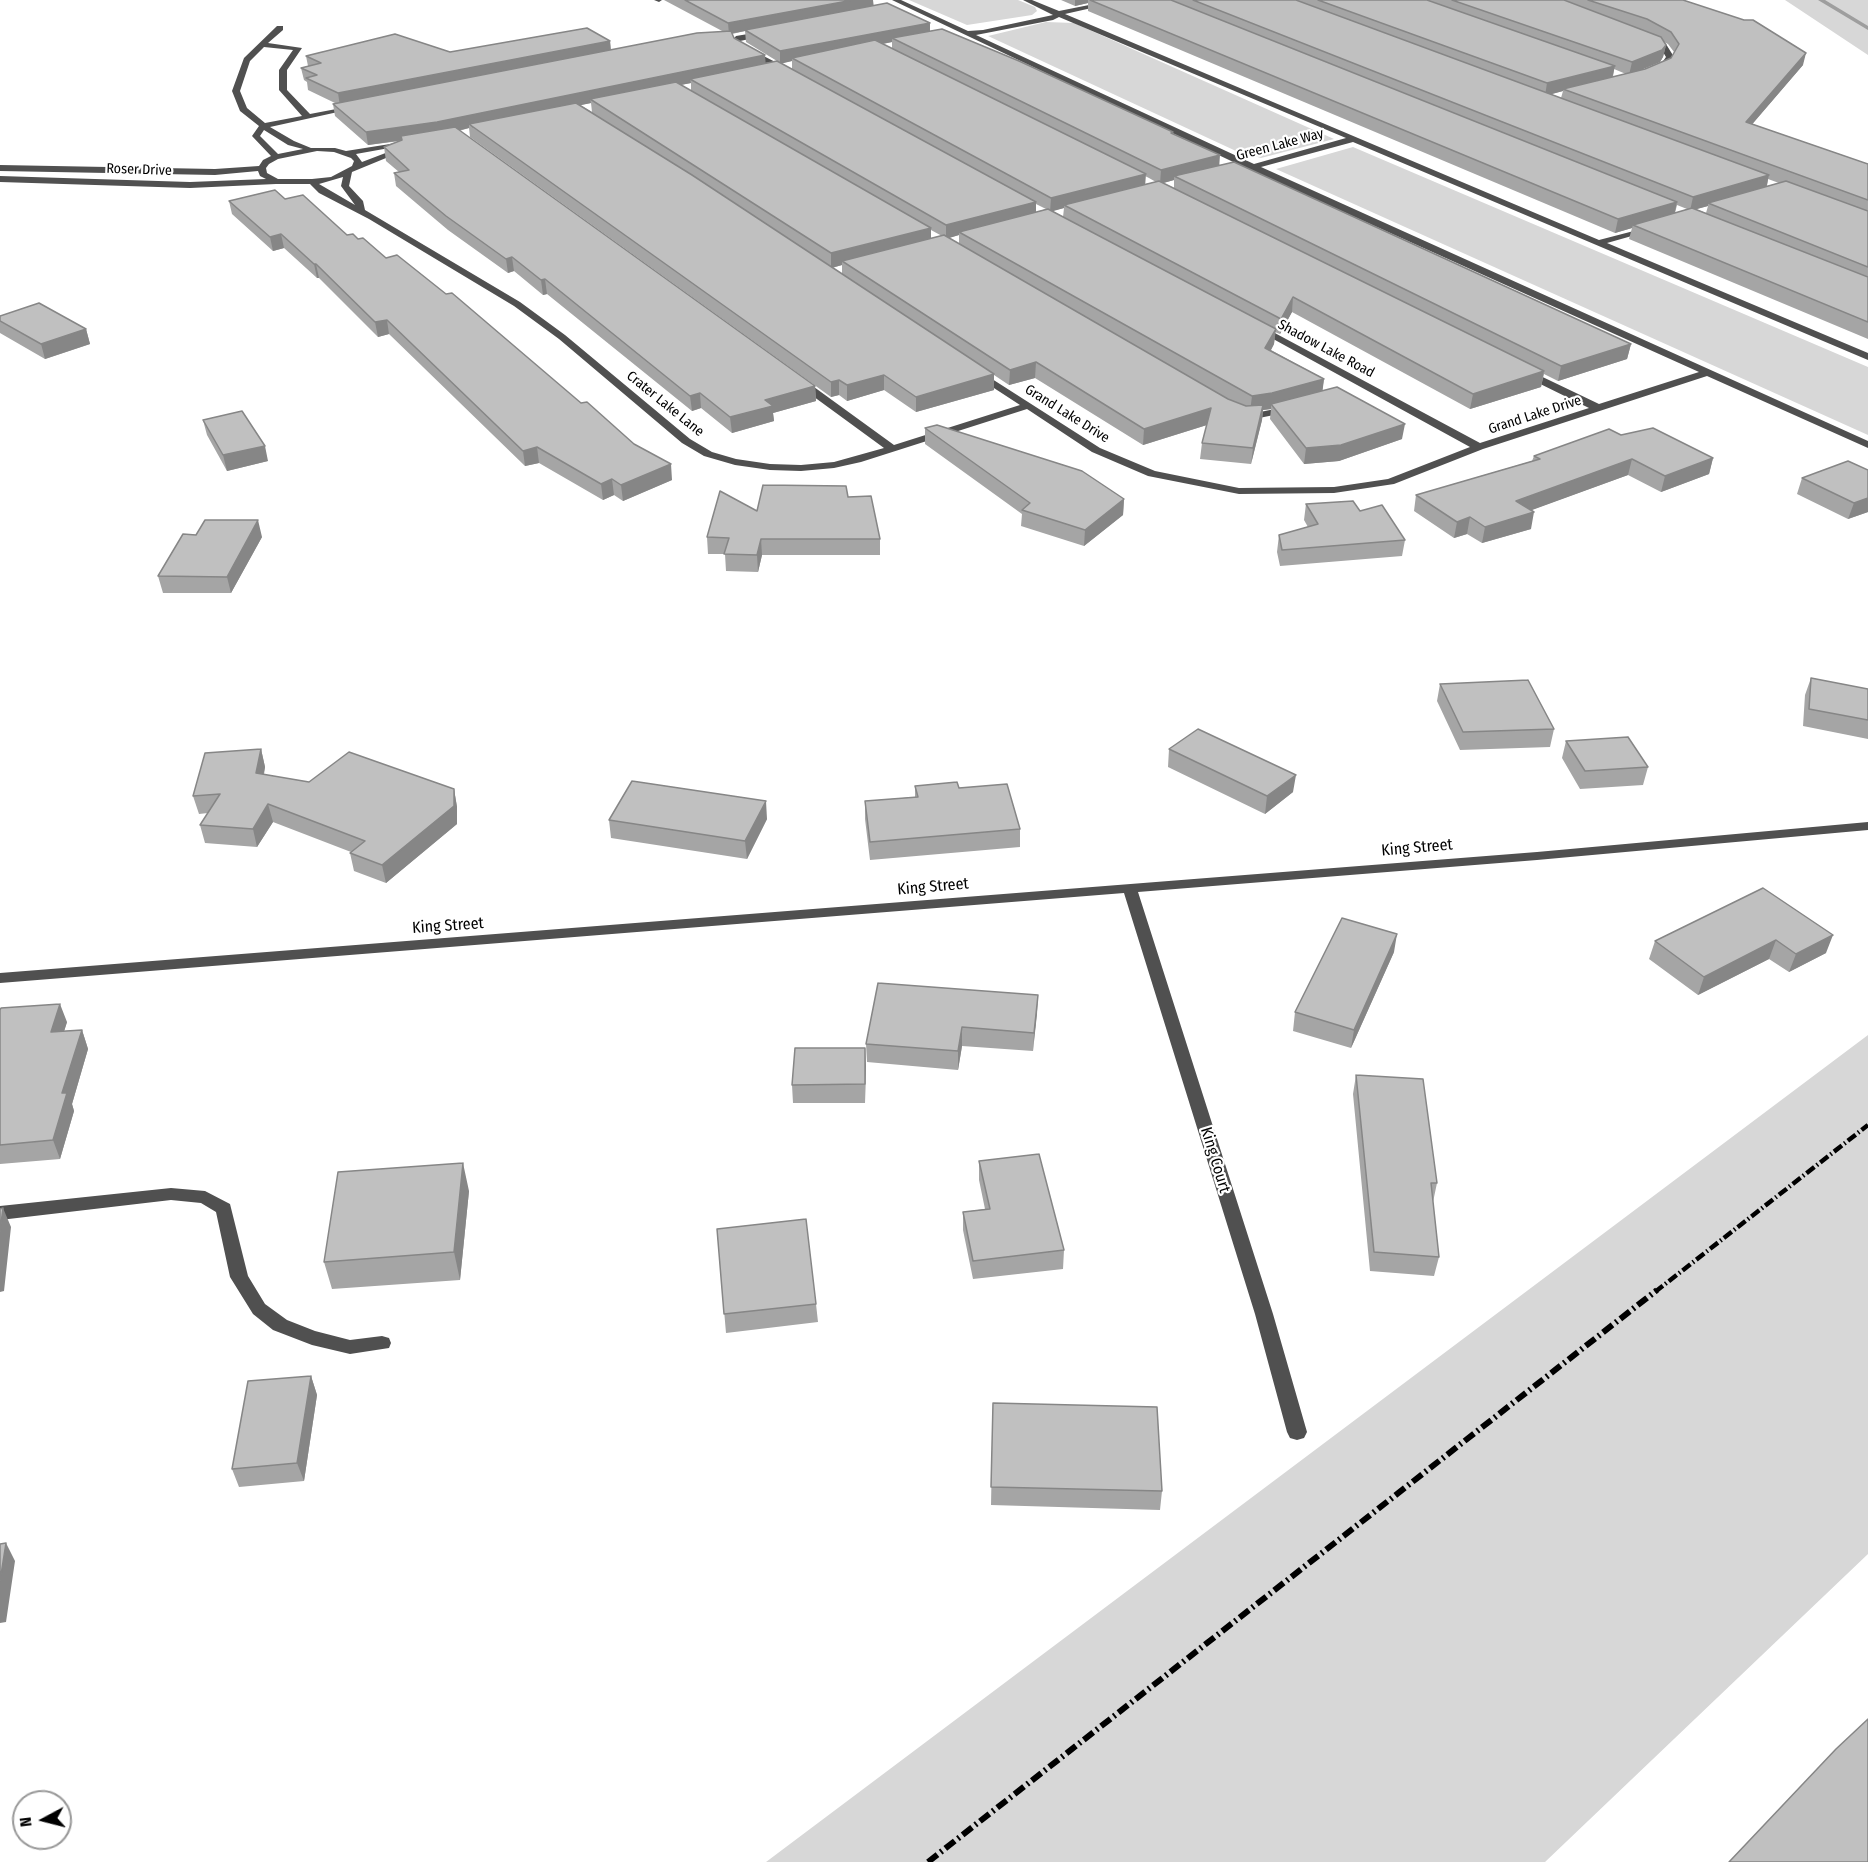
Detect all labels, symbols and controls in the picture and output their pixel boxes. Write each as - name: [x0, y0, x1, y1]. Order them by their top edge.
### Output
- street label: Green Lake Way: [1235, 125, 1325, 165]
- street label: Roser Drive: [106, 160, 172, 180]
- street label: Shadow Lake Road: [1275, 316, 1377, 382]
- street label: Crater Lake Lane: [623, 368, 707, 440]
- street label: Grand Lake Drive: [1022, 381, 1112, 447]
- street label: Grand Lake Drive: [1486, 392, 1584, 438]
- street label: King Street: [1381, 835, 1453, 861]
- street label: King Street: [897, 874, 969, 900]
- street label: King Street: [412, 914, 484, 938]
- street label: King Court: [1196, 1125, 1234, 1195]
- north arrow: [12, 1790, 72, 1850]
- text: N: [16, 1816, 36, 1828]

